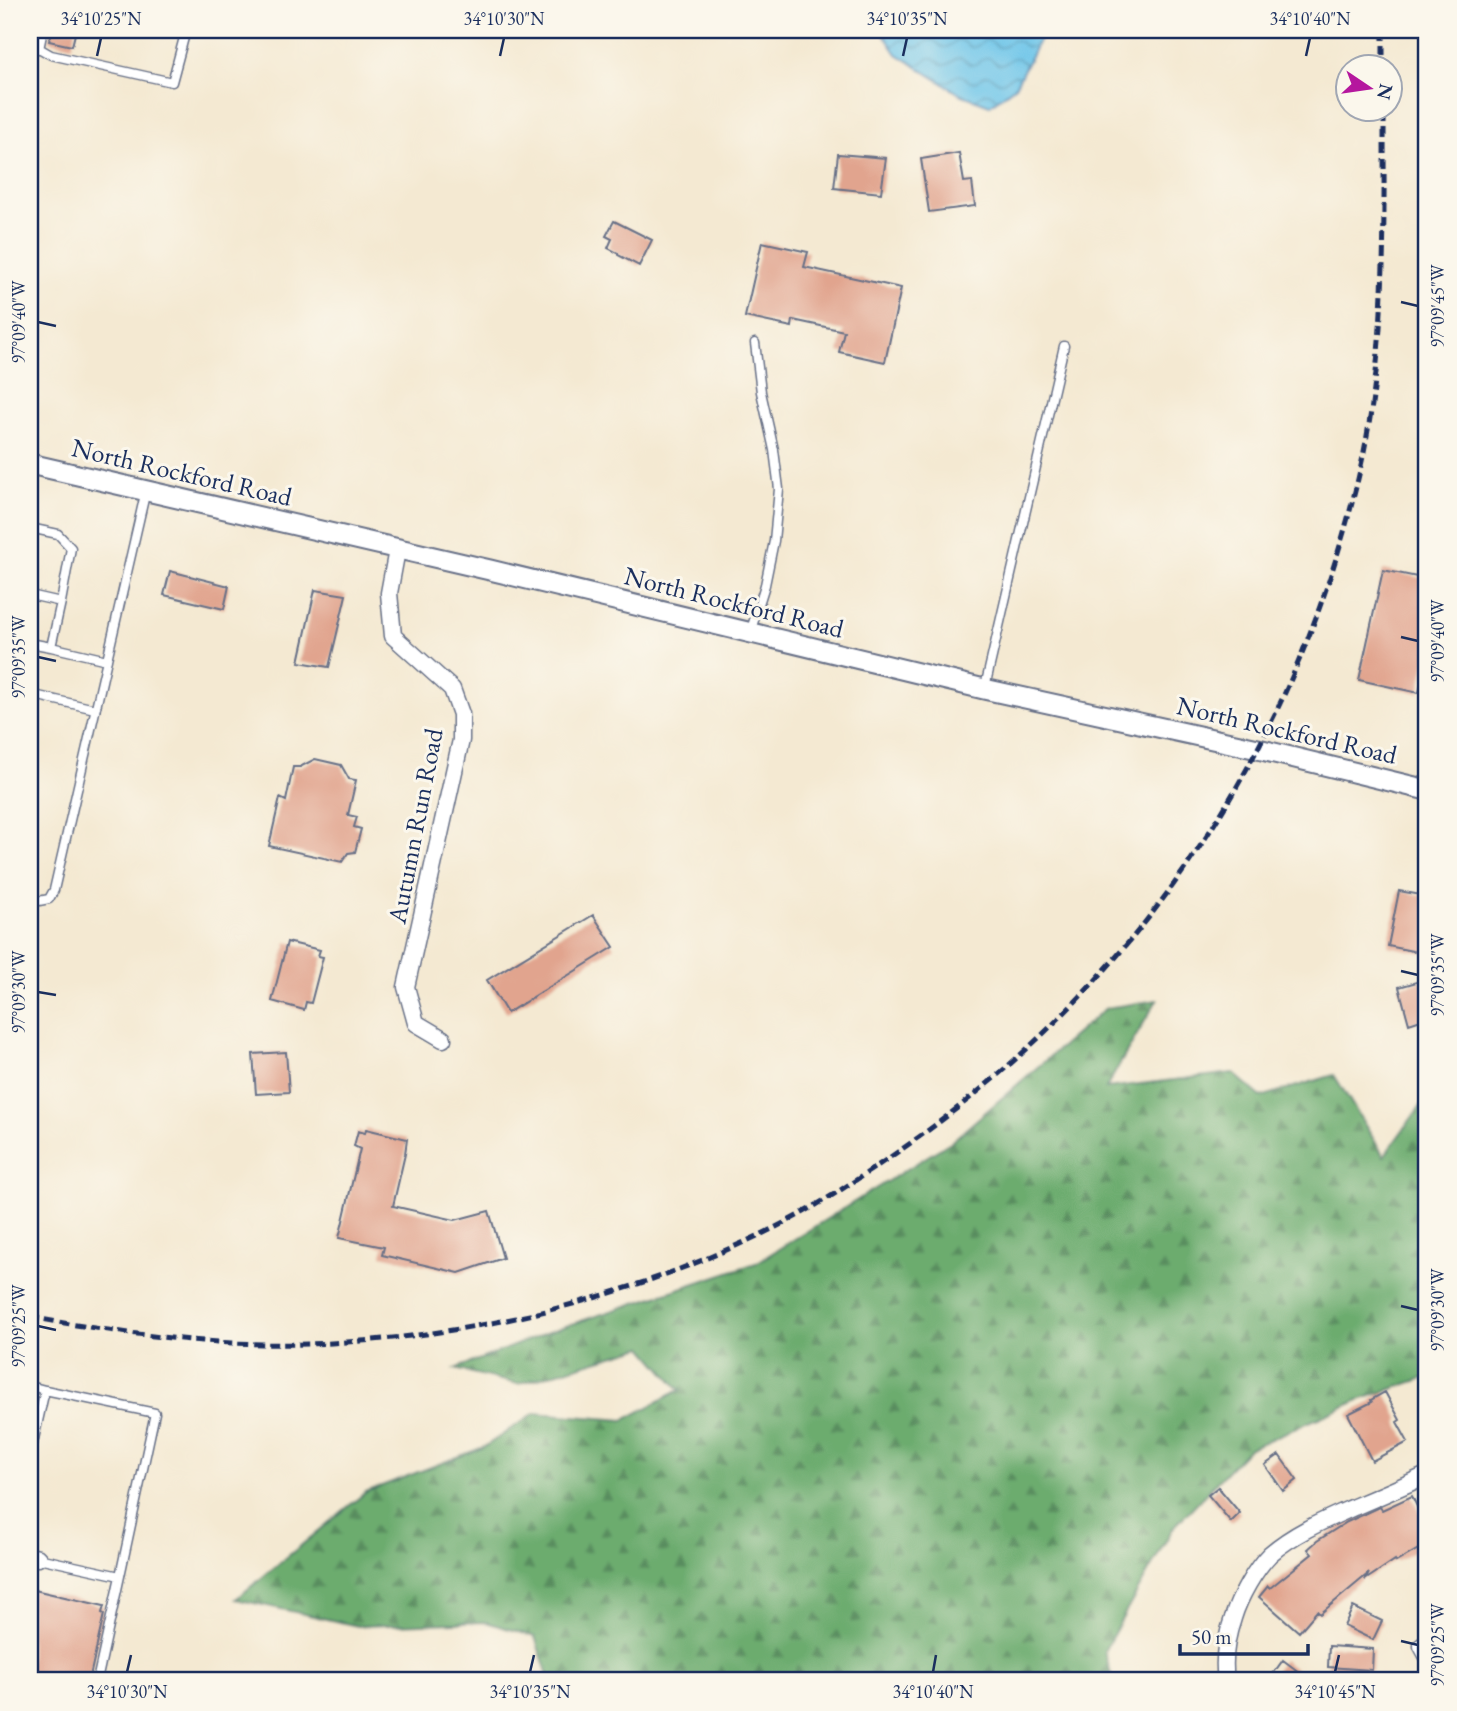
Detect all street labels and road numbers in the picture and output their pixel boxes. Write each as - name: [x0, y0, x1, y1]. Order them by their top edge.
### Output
- street label: North Rockford Road: [69, 430, 296, 514]
- street label: North Rockford Road: [621, 558, 848, 646]
- street label: North Rockford Road: [1174, 688, 1401, 772]
- street label: Autumn Run Road: [379, 725, 451, 928]

